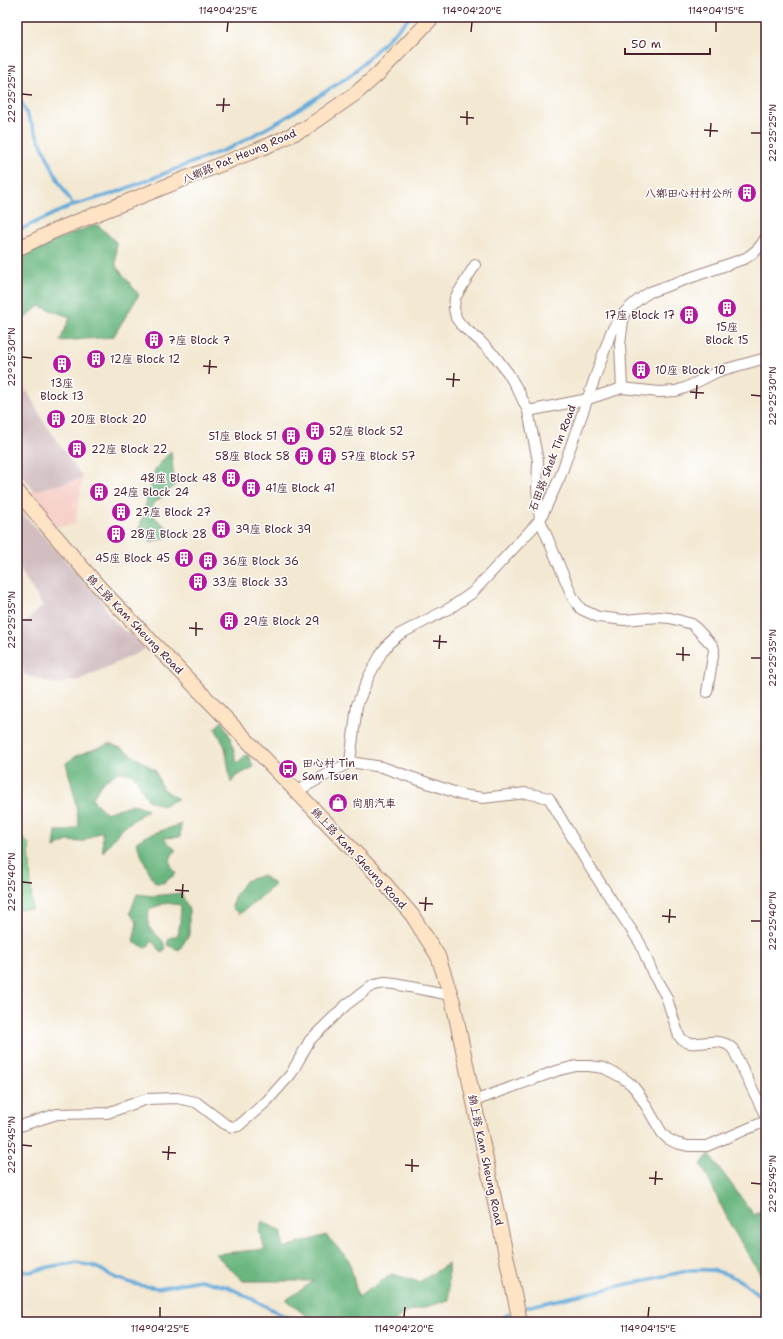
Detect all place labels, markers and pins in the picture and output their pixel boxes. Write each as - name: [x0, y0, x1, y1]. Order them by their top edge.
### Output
- building icon: 八鄉田心村村公所: [736, 182, 758, 204]
- place label: 八鄉田心村村公所: [645, 186, 733, 201]
- building icon: 15座 Block 15: [716, 297, 738, 319]
- building icon: 17座 Block 17: [678, 304, 700, 326]
- place label: 17座 Block 17: [605, 308, 675, 323]
- place label: 15座 Block 15: [705, 320, 749, 348]
- building icon: 7座 Block 7: [143, 329, 165, 351]
- place label: 7座 Block 7: [168, 333, 230, 348]
- building icon: 12座 Block 12: [85, 348, 107, 370]
- place label: 12座 Block 12: [110, 352, 180, 367]
- building icon: 13座 Block 13: [51, 353, 73, 375]
- building icon: 10座 Block 10: [630, 359, 652, 381]
- place label: 10座 Block 10: [655, 363, 726, 378]
- place label: 13座 Block 13: [40, 376, 84, 404]
- building icon: 20座 Block 20: [45, 408, 67, 430]
- place label: 20座 Block 20: [70, 412, 147, 427]
- building icon: 52座 Block 52: [304, 420, 326, 442]
- place label: 52座 Block 52: [329, 424, 403, 439]
- building icon: 51座 Block 51: [280, 425, 302, 447]
- place label: 51座 Block 51: [209, 429, 277, 444]
- building icon: 22座 Block 22: [66, 438, 88, 460]
- place label: 22座 Block 22: [91, 442, 167, 457]
- building icon: 58座 Block 58: [293, 445, 315, 467]
- building icon: 57座 Block 57: [316, 445, 338, 467]
- place label: 58座 Block 58: [215, 449, 290, 464]
- place label: 57座 Block 57: [341, 449, 416, 464]
- building icon: 48座 Block 48: [220, 467, 242, 489]
- place label: 48座 Block 48: [140, 471, 217, 486]
- building icon: 41座 Block 41: [240, 477, 262, 499]
- building icon: 24座 Block 24: [88, 481, 110, 503]
- place label: 41座 Block 41: [265, 481, 335, 496]
- place label: 24座 Block 24: [113, 485, 189, 500]
- building icon: 27座 Block 27: [110, 501, 132, 523]
- place label: 27座 Block 27: [135, 505, 211, 520]
- building icon: 39座 Block 39: [210, 518, 232, 540]
- place label: 39座 Block 39: [235, 522, 311, 537]
- building icon: 28座 Block 28: [105, 523, 127, 545]
- place label: 28座 Block 28: [130, 527, 207, 542]
- building icon: 45座 Block 45: [173, 547, 195, 569]
- building icon: 36座 Block 36: [197, 550, 219, 572]
- place label: 45座 Block 45: [95, 551, 170, 566]
- place label: 36座 Block 36: [222, 554, 299, 569]
- building icon: 33座 Block 33: [187, 571, 209, 593]
- place label: 33座 Block 33: [212, 575, 288, 590]
- building icon: 29座 Block 29: [218, 610, 240, 632]
- place label: 29座 Block 29: [243, 614, 319, 629]
- place label: 田心村 Tin Sam Tsuen: [302, 756, 358, 784]
- bus stop icon: 田心村 Tin Sam Tsuen: [277, 758, 299, 780]
- shop icon: 尚朋汽車: [327, 792, 349, 814]
- place label: 尚朋汽車: [352, 796, 396, 811]

